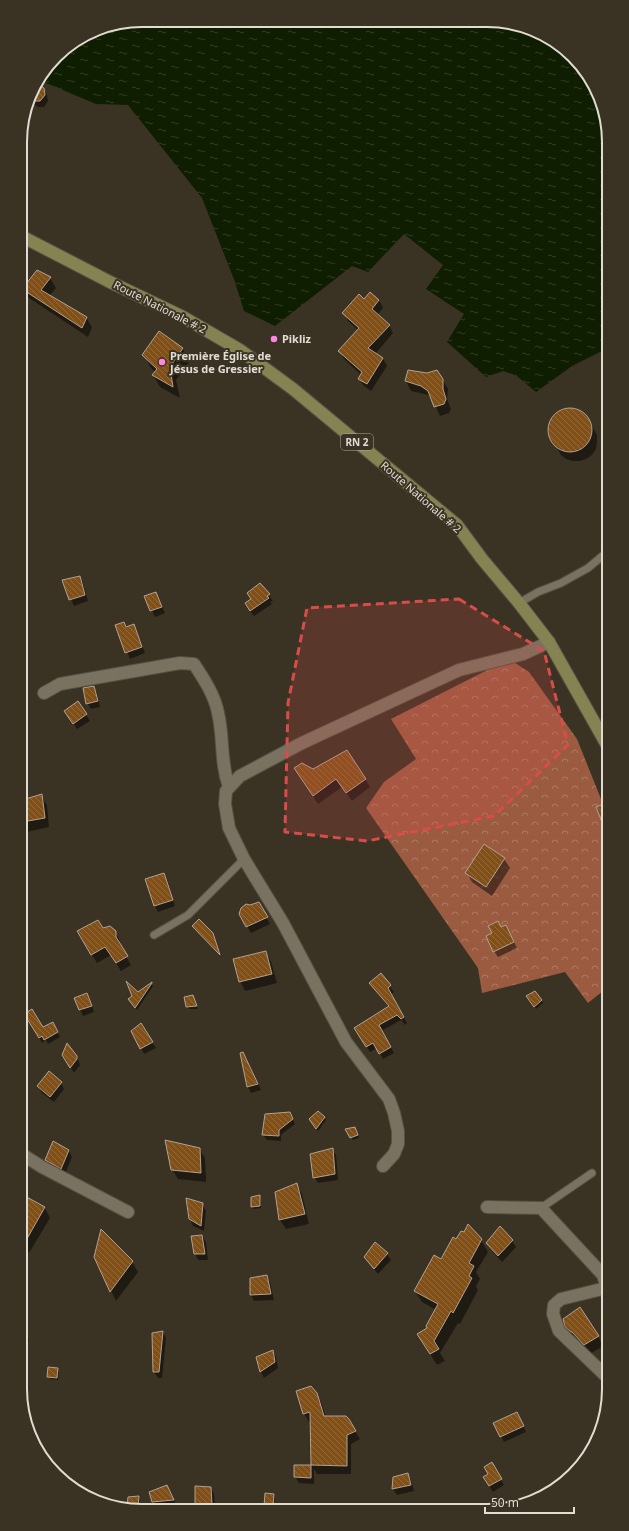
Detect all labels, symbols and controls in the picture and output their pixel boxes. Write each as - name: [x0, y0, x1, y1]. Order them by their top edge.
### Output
- street label: Route Nationale # 2: [111, 277, 209, 336]
- place label: Pikliz: [282, 331, 312, 346]
- marker: Pikliz: [269, 334, 279, 344]
- place label: Première Église de Jésus de Gressier: [169, 348, 271, 376]
- marker: Première Église de Jésus de Gressier: [157, 357, 167, 367]
- road number: RN 2: [341, 434, 373, 450]
- street label: Route Nationale # 2: [378, 457, 465, 536]
- scale bar: [485, 1489, 574, 1515]
- text: 50 m: [491, 1494, 519, 1511]

